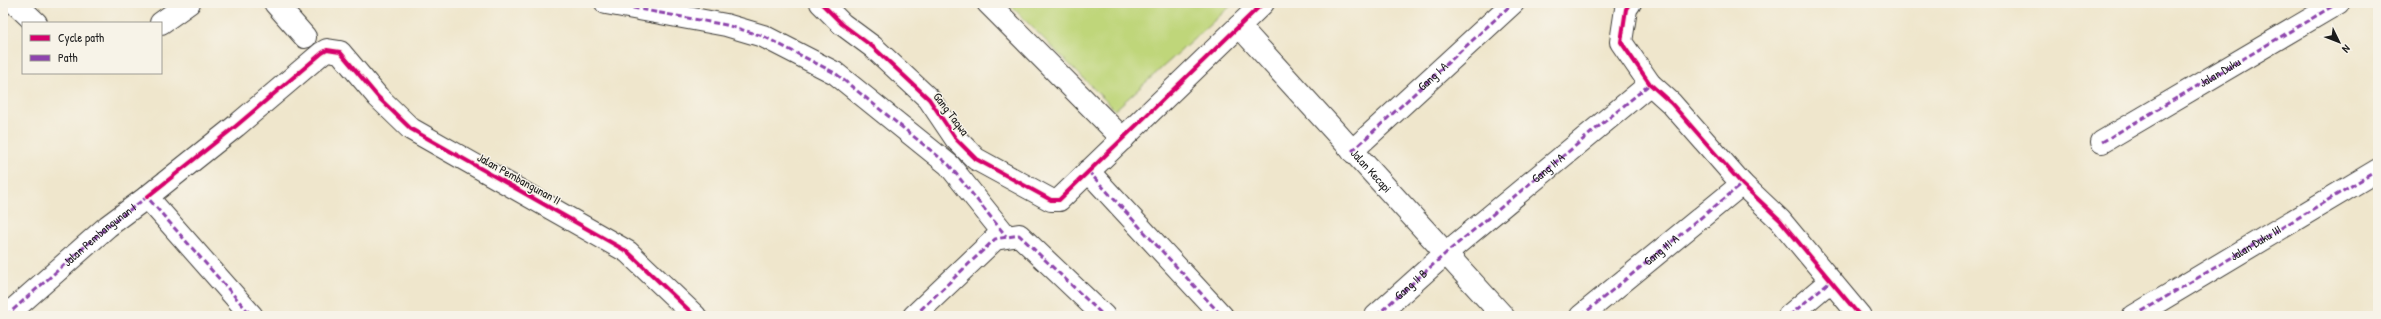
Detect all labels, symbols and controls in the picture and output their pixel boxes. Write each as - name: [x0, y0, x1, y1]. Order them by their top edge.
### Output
- legend: [22, 22, 162, 74]
- north arrow: [2319, 22, 2359, 62]
- text: Cycle path: [58, 29, 104, 46]
- text: N: [2339, 42, 2353, 56]
- text: Path: [58, 49, 78, 66]
- street label: Jalan Duku: [2196, 53, 2244, 91]
- street label: Gang I A: [1414, 58, 1452, 94]
- street label: Gang Taqwa: [930, 89, 973, 139]
- street label: Jalan Kecapi: [1347, 145, 1396, 196]
- street label: Jalan Pembangunan II: [474, 149, 564, 209]
- street label: Gang II A: [1528, 149, 1568, 187]
- street label: Jalan Pembangunan I: [59, 199, 139, 270]
- street label: Jalan Duku III: [2227, 221, 2284, 265]
- street label: Gang III A: [1640, 230, 1683, 269]
- street label: Gang II B: [1391, 265, 1431, 303]

